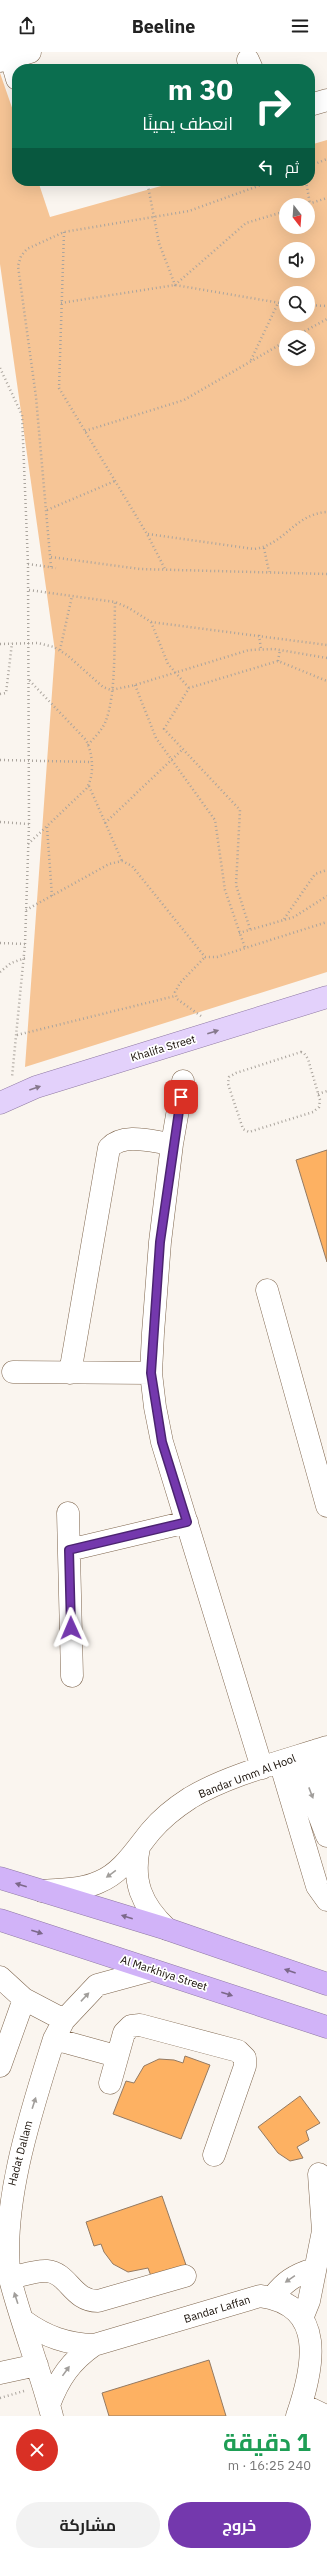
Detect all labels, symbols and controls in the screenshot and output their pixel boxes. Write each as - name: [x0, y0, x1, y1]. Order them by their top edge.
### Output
- icon: share: [16, 15, 38, 37]
- text: Beeline: [132, 15, 195, 38]
- icon: menu: [289, 15, 311, 37]
- text: 30 m: [168, 71, 233, 108]
- icon: right: [247, 80, 299, 132]
- text: انعطف يمينًا: [142, 112, 233, 135]
- icon: left: [255, 156, 277, 178]
- text: ثم: [285, 158, 299, 177]
- north arrow: [279, 198, 315, 234]
- map controls: [279, 198, 315, 366]
- button: sound: [279, 242, 315, 278]
- button: search: [279, 286, 315, 322]
- button: layers: [279, 330, 315, 366]
- one-way arrow: [207, 1029, 219, 1035]
- street label: Khalifa Street: [129, 1031, 197, 1064]
- pin: [164, 1080, 198, 1114]
- one-way arrow: [30, 1084, 42, 1090]
- icon: arrive: [170, 1086, 192, 1108]
- position arrow: [50, 1607, 92, 1649]
- street label: Bandar Umm Al Hool: [196, 1751, 298, 1801]
- one-way arrow: [308, 1788, 314, 1800]
- one-way arrow: [106, 1870, 117, 1878]
- one-way arrow: [14, 1881, 26, 1887]
- one-way arrow: [121, 1914, 133, 1920]
- one-way arrow: [31, 1929, 43, 1935]
- street label: Al Markhiya Street: [119, 1952, 209, 1994]
- one-way arrow: [284, 1968, 296, 1974]
- one-way arrow: [222, 1991, 234, 1997]
- one-way arrow: [80, 1992, 90, 2002]
- one-way arrow: [31, 2097, 37, 2109]
- street label: Hadat Dallam: [5, 2119, 35, 2187]
- one-way arrow: [285, 2275, 295, 2283]
- one-way arrow: [13, 2292, 19, 2304]
- street label: Bandar Laffan: [182, 2292, 252, 2326]
- one-way arrow: [62, 2365, 70, 2376]
- text: 1 دقيقة: [223, 2426, 311, 2458]
- button: close: [16, 2429, 58, 2471]
- text: 240 m · 16:25: [228, 2457, 311, 2474]
- button: مشاركة: [16, 2502, 160, 2548]
- button: خروج: [168, 2502, 311, 2548]

